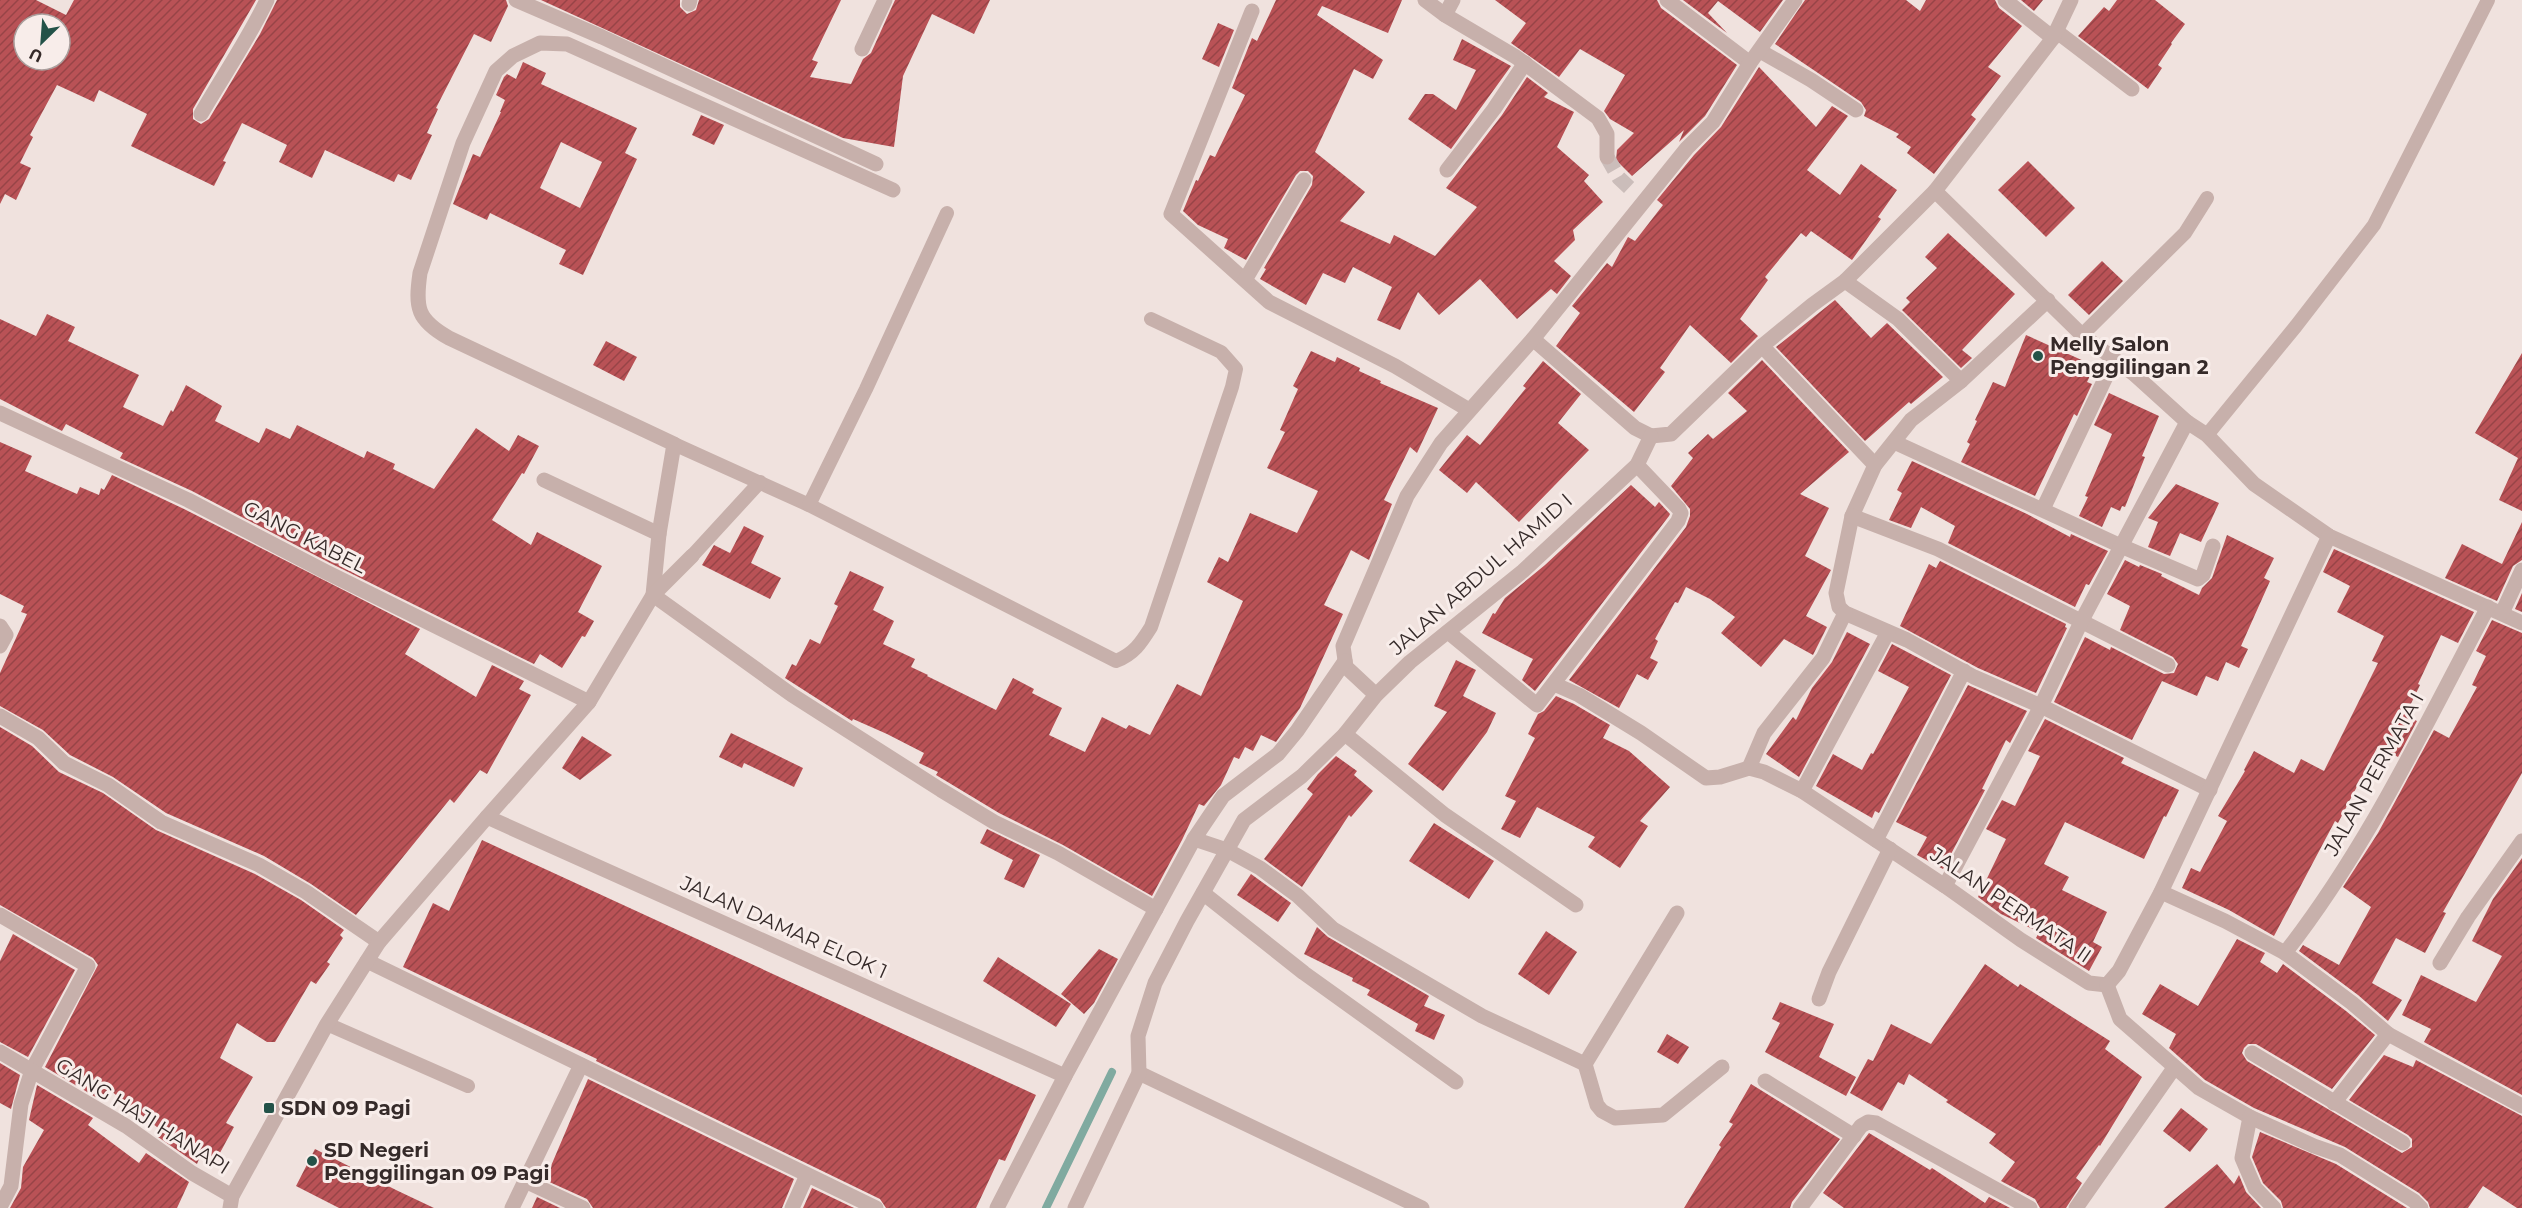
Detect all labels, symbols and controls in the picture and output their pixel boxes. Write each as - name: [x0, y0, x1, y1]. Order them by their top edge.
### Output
- north arrow: [12, 12, 72, 72]
- text: U: [26, 44, 46, 66]
- place label: Melly Salon Penggilingan 2: [2050, 332, 2209, 379]
- marker: Melly Salon Penggilingan 2: [2031, 349, 2045, 363]
- street label: JALAN ABDUL HAMID I: [1384, 488, 1577, 660]
- street label: GANG KABEL: [239, 496, 371, 578]
- street label: JALAN PERMATA I: [2319, 688, 2429, 861]
- street label: JALAN PERMATA II: [1925, 842, 2096, 968]
- street label: JALAN DAMAR ELOK 1: [676, 870, 891, 983]
- street label: GANG HAJI HANAPI: [52, 1053, 234, 1179]
- place label: SDN 09 Pagi: [281, 1096, 411, 1120]
- marker: SDN 09 Pagi: [262, 1101, 276, 1115]
- place label: SD Negeri Penggilingan 09 Pagi: [324, 1138, 549, 1185]
- marker: SD Negeri Penggilingan 09 Pagi: [305, 1154, 319, 1168]

